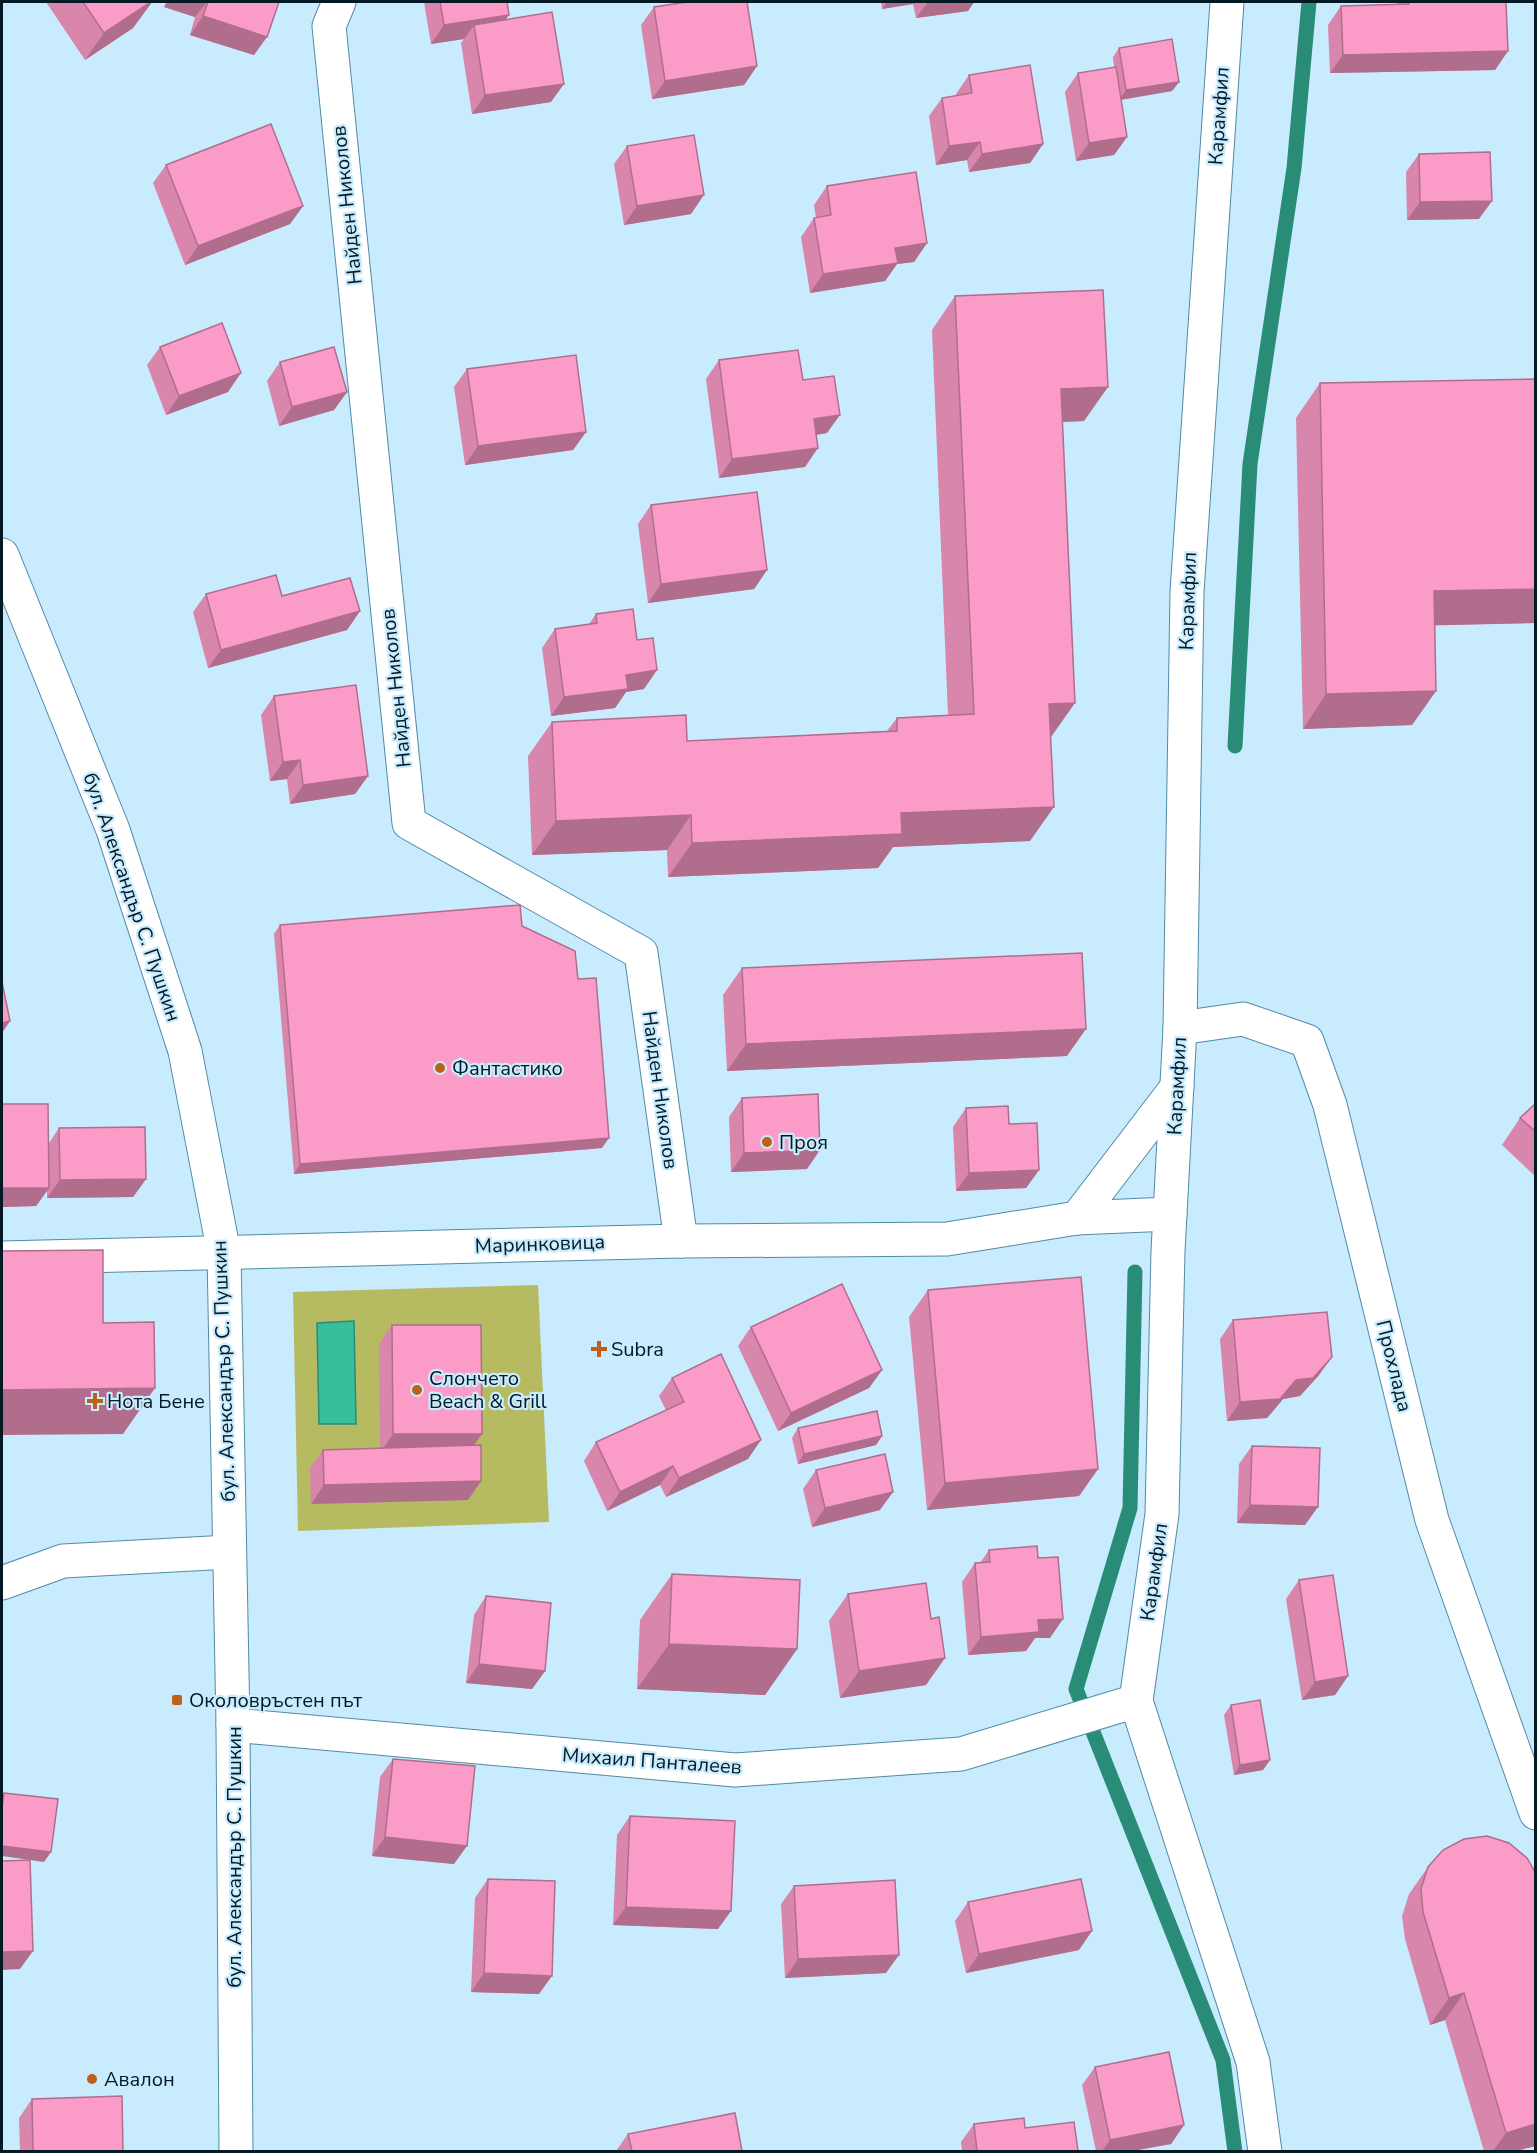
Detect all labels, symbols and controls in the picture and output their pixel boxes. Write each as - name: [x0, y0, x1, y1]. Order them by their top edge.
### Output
- street label: Карамфил: [1202, 66, 1236, 166]
- street label: Найден Николов: [325, 124, 369, 286]
- street label: Карамфил: [1173, 551, 1203, 651]
- street label: Найден Николов: [374, 607, 418, 769]
- street label: бул. Александър С. Пушкин: [77, 769, 187, 1025]
- street label: Найден Николов: [636, 1009, 684, 1171]
- street label: Карамфил: [1161, 1036, 1193, 1136]
- place label: Фантастико: [452, 1055, 563, 1082]
- marker: Фантастико: [433, 1061, 447, 1075]
- place label: Проя: [779, 1129, 828, 1156]
- marker: Проя: [760, 1135, 774, 1149]
- street label: Маринковица: [474, 1228, 606, 1260]
- street label: бул. Александър С. Пушкин: [206, 1240, 242, 1502]
- street label: Прохлада: [1370, 1317, 1418, 1415]
- place label: Subra: [611, 1336, 664, 1363]
- marker: Subra: [592, 1342, 606, 1356]
- place label: Слончето Beach & Grill: [429, 1365, 547, 1415]
- marker: Слончето Beach & Grill: [410, 1383, 424, 1397]
- place label: Нота Бене: [107, 1388, 205, 1415]
- marker: Нота Бене: [88, 1394, 102, 1408]
- street label: Карамфил: [1134, 1521, 1174, 1623]
- place label: Околовръстен път: [189, 1687, 362, 1714]
- marker: Околовръстен път: [170, 1693, 184, 1707]
- street label: бул. Александър С. Пушкин: [221, 1726, 248, 1988]
- street label: Михаил Панталеев: [561, 1741, 743, 1781]
- place label: Авалон: [104, 2066, 175, 2093]
- marker: Авалон: [85, 2072, 99, 2086]

